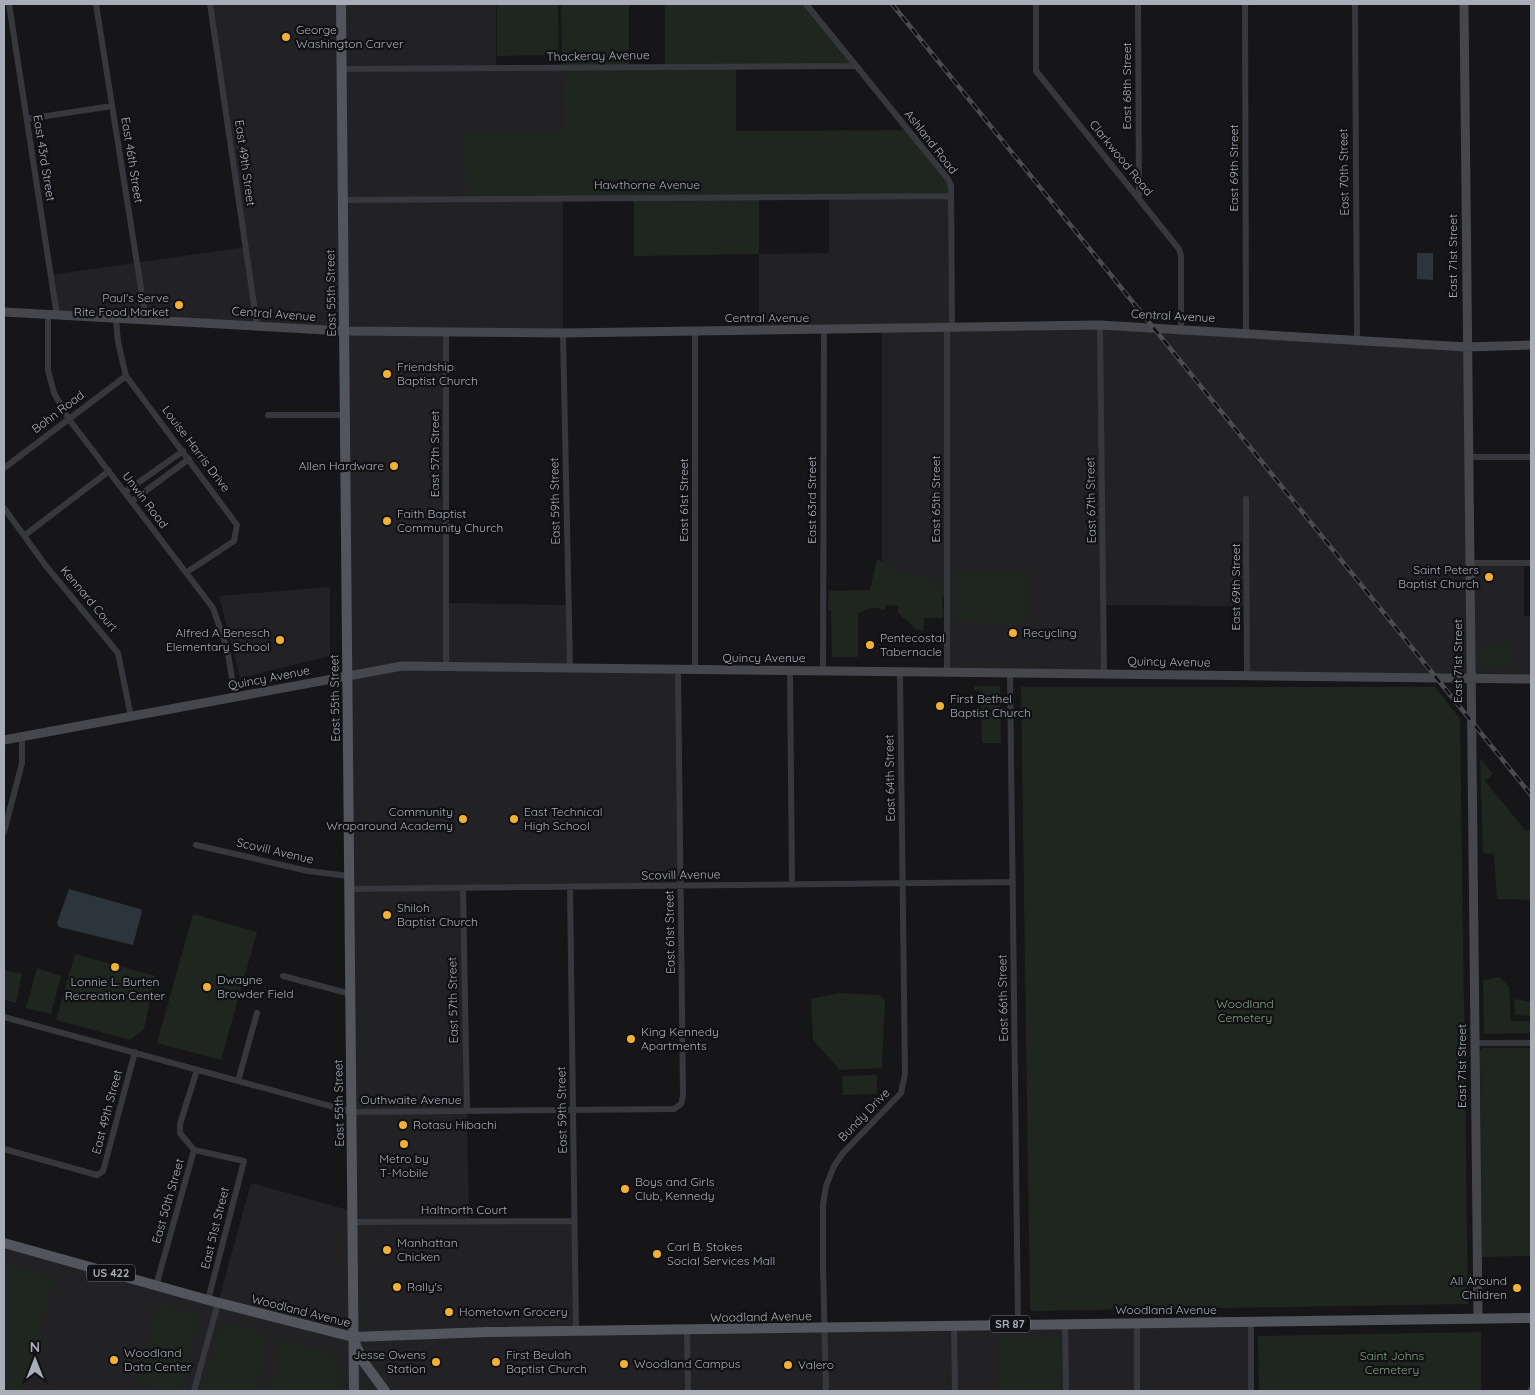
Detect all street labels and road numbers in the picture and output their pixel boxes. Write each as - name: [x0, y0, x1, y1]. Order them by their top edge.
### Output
- street label: East 68th Street: [1119, 43, 1134, 129]
- street label: Thackeray Avenue: [546, 47, 650, 64]
- street label: Ashland Road: [902, 107, 961, 177]
- street label: East 43rd Street: [30, 114, 59, 202]
- street label: East 46th Street: [118, 116, 147, 204]
- street label: Clarkwood Road: [1086, 117, 1156, 198]
- street label: East 49th Street: [232, 119, 259, 207]
- street label: East 69th Street: [1226, 124, 1241, 212]
- street label: East 70th Street: [1335, 128, 1352, 216]
- street label: Hawthorne Avenue: [594, 177, 700, 192]
- street label: East 71st Street: [1445, 214, 1460, 298]
- street label: East 55th Street: [322, 249, 339, 337]
- street label: Central Avenue: [231, 303, 317, 324]
- street label: Central Avenue: [1130, 306, 1216, 325]
- street label: Central Avenue: [725, 310, 809, 325]
- street label: Bohn Road: [28, 387, 87, 436]
- street label: Louise Harris Drive: [159, 403, 234, 495]
- street label: East 57th Street: [427, 411, 442, 497]
- street label: East 65th Street: [928, 455, 943, 543]
- street label: East 63rd Street: [804, 456, 819, 544]
- street label: East 59th Street: [546, 457, 563, 545]
- street label: East 67th Street: [1082, 457, 1099, 543]
- street label: East 61st Street: [676, 458, 691, 542]
- street label: Unwin Road: [119, 468, 172, 531]
- street label: East 69th Street: [1228, 543, 1243, 631]
- street label: Kennard Court: [58, 563, 121, 635]
- street label: East 71st Street: [1450, 619, 1465, 703]
- street label: Quincy Avenue: [723, 650, 806, 665]
- street label: Quincy Avenue: [1127, 653, 1211, 670]
- street label: East 55th Street: [326, 654, 343, 742]
- street label: Quincy Avenue: [227, 662, 311, 693]
- street label: East 64th Street: [881, 734, 898, 822]
- street label: Scovill Avenue: [235, 834, 315, 867]
- street label: Scovill Avenue: [641, 866, 721, 883]
- street label: East 61st Street: [661, 890, 678, 974]
- street label: East 66th Street: [994, 954, 1011, 1042]
- street label: East 57th Street: [444, 957, 461, 1043]
- street label: East 71st Street: [1454, 1024, 1469, 1108]
- street label: East 55th Street: [330, 1059, 347, 1147]
- street label: East 59th Street: [553, 1066, 570, 1154]
- street label: East 49th Street: [88, 1068, 125, 1156]
- street label: Bundy Drive: [835, 1085, 893, 1144]
- street label: Outhwaite Avenue: [361, 1092, 462, 1107]
- street label: East 50th Street: [148, 1157, 187, 1245]
- street label: East 51st Street: [197, 1185, 232, 1270]
- street label: Haltnorth Court: [421, 1202, 507, 1217]
- road number: US 422: [87, 1264, 135, 1282]
- street label: Woodland Avenue: [250, 1291, 352, 1330]
- street label: Woodland Avenue: [1115, 1302, 1217, 1317]
- street label: Woodland Avenue: [710, 1308, 812, 1325]
- road number: SR 87: [990, 1316, 1030, 1332]

